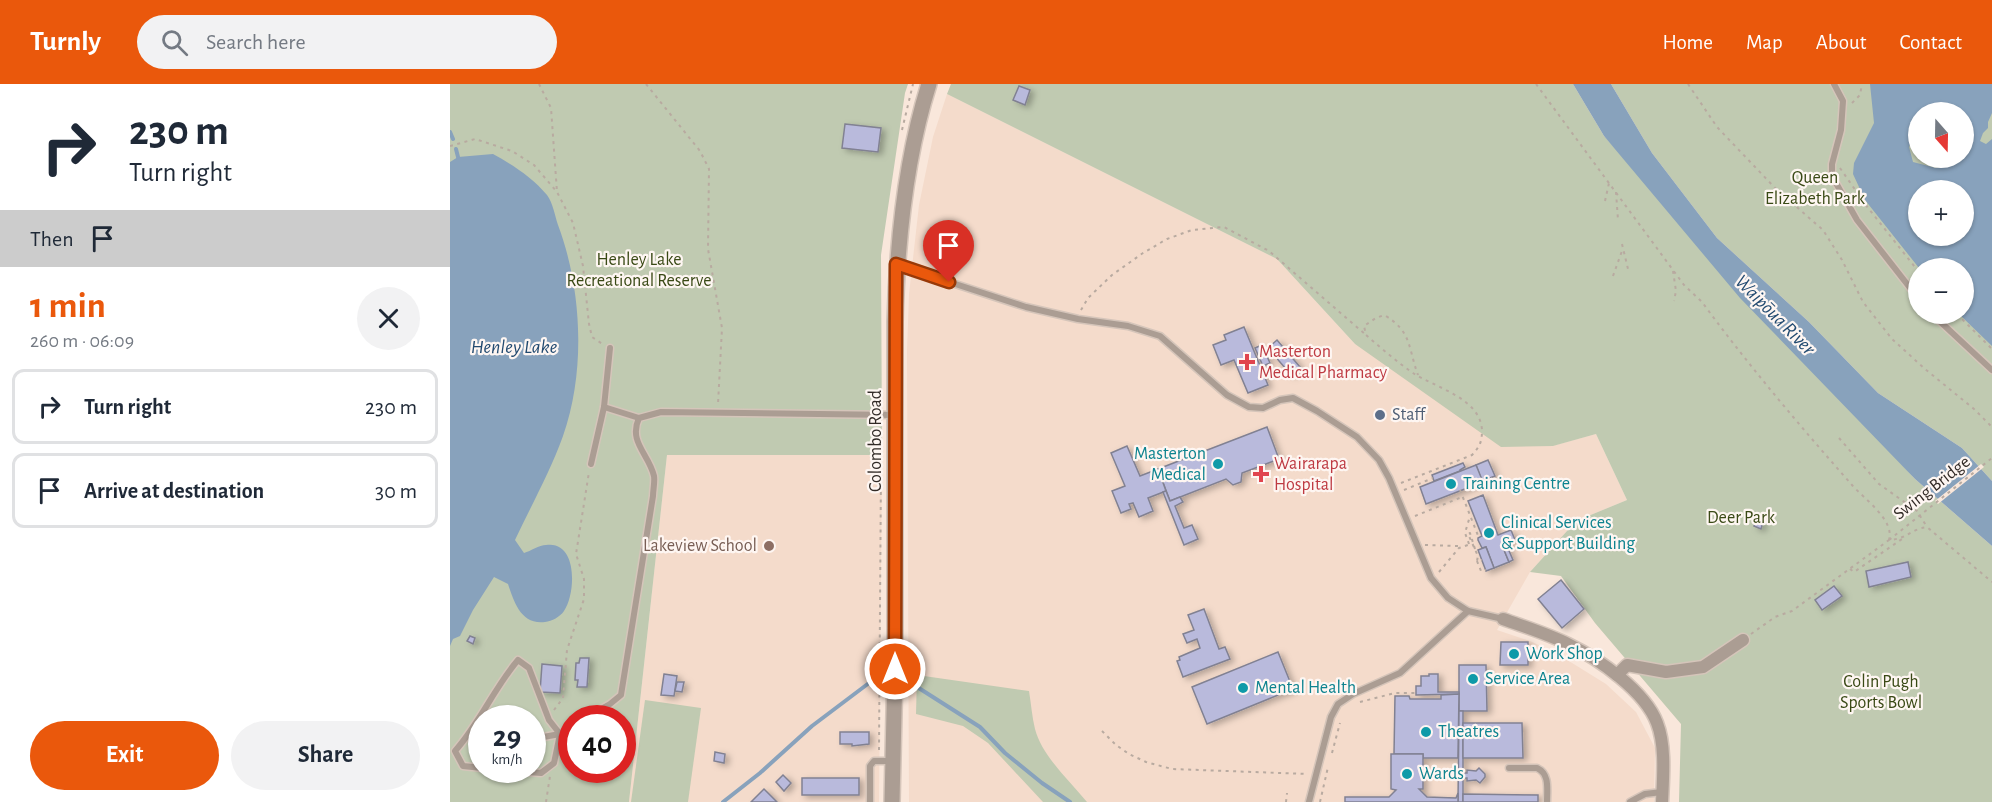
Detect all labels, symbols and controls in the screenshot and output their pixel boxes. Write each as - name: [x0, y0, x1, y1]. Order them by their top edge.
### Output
- search box: [137, 15, 557, 69]
- icon: search: [158, 26, 191, 59]
- text: Turnly: [30, 28, 101, 56]
- text: Search here: [206, 31, 306, 53]
- text: Home: [1662, 32, 1713, 53]
- text: Map: [1746, 32, 1783, 53]
- text: About: [1816, 32, 1866, 53]
- text: Contact: [1899, 32, 1962, 53]
- north arrow: [1908, 102, 1974, 168]
- map controls: [1908, 102, 1974, 324]
- icon: right: [30, 108, 108, 186]
- text: 230 m: [129, 110, 229, 152]
- text: Turn right: [129, 159, 232, 186]
- park label: Queen Elizabeth Park: [1765, 169, 1866, 208]
- button: +: [1908, 180, 1974, 246]
- pin: [923, 220, 974, 282]
- icon: arrive: [86, 222, 119, 255]
- text: Then: [30, 228, 74, 250]
- icon: arrive: [932, 229, 965, 262]
- park label: Henley Lake Recreational Reserve: [567, 251, 711, 290]
- button: −: [1908, 258, 1974, 324]
- water label: Waipōua River: [1731, 271, 1819, 359]
- button: close: [357, 287, 420, 350]
- text: 1 min: [30, 288, 106, 324]
- text: 260 m · 06:09: [30, 331, 134, 351]
- water label: Henley Lake: [471, 337, 558, 357]
- place label: Masterton Medical Pharmacy: [1259, 343, 1388, 382]
- marker: Masterton Medical Pharmacy: [1240, 355, 1254, 369]
- icon: right: [33, 390, 66, 423]
- street label: Colombo Road: [867, 390, 885, 492]
- text: Turn right: [84, 396, 171, 418]
- text: 230 m: [365, 396, 417, 418]
- place label: Staff: [1392, 406, 1427, 424]
- marker: Staff: [1373, 408, 1387, 422]
- place label: Masterton Medical: [1134, 445, 1206, 484]
- street label: Swing Bridge: [1890, 453, 1974, 523]
- place label: Wairarapa Hospital: [1274, 455, 1347, 494]
- marker: Masterton Medical: [1211, 457, 1225, 471]
- marker: Wairarapa Hospital: [1252, 465, 1270, 483]
- icon: arrive: [33, 474, 66, 507]
- place label: Training Centre: [1463, 475, 1570, 493]
- marker: Training Centre: [1444, 477, 1458, 491]
- text: Arrive at destination: [84, 480, 264, 502]
- text: 30 m: [375, 480, 417, 502]
- park label: Deer Park: [1707, 509, 1776, 527]
- place label: Clinical Services & Support Building: [1501, 514, 1635, 553]
- marker: Clinical Services & Support Building: [1482, 526, 1496, 540]
- place label: Lakeview School: [643, 537, 757, 555]
- marker: Lakeview School: [762, 539, 776, 553]
- position arrow: [863, 637, 927, 701]
- place label: Work Shop: [1526, 645, 1603, 663]
- marker: Work Shop: [1507, 647, 1521, 661]
- place label: Service Area: [1485, 670, 1570, 688]
- marker: Service Area: [1466, 672, 1480, 686]
- park label: Colin Pugh Sports Bowl: [1840, 673, 1922, 712]
- place label: Mental Health: [1255, 679, 1356, 697]
- marker: Mental Health: [1236, 681, 1250, 695]
- speed limit sign: 40: [558, 705, 636, 783]
- button: Exit: [30, 721, 219, 790]
- button: Share: [231, 721, 420, 790]
- text: 29: [493, 722, 521, 752]
- place label: Theatres: [1438, 723, 1499, 741]
- marker: Theatres: [1419, 725, 1433, 739]
- text: km/h: [492, 752, 522, 767]
- place label: Wards: [1419, 765, 1464, 783]
- marker: Wards: [1400, 767, 1414, 781]

